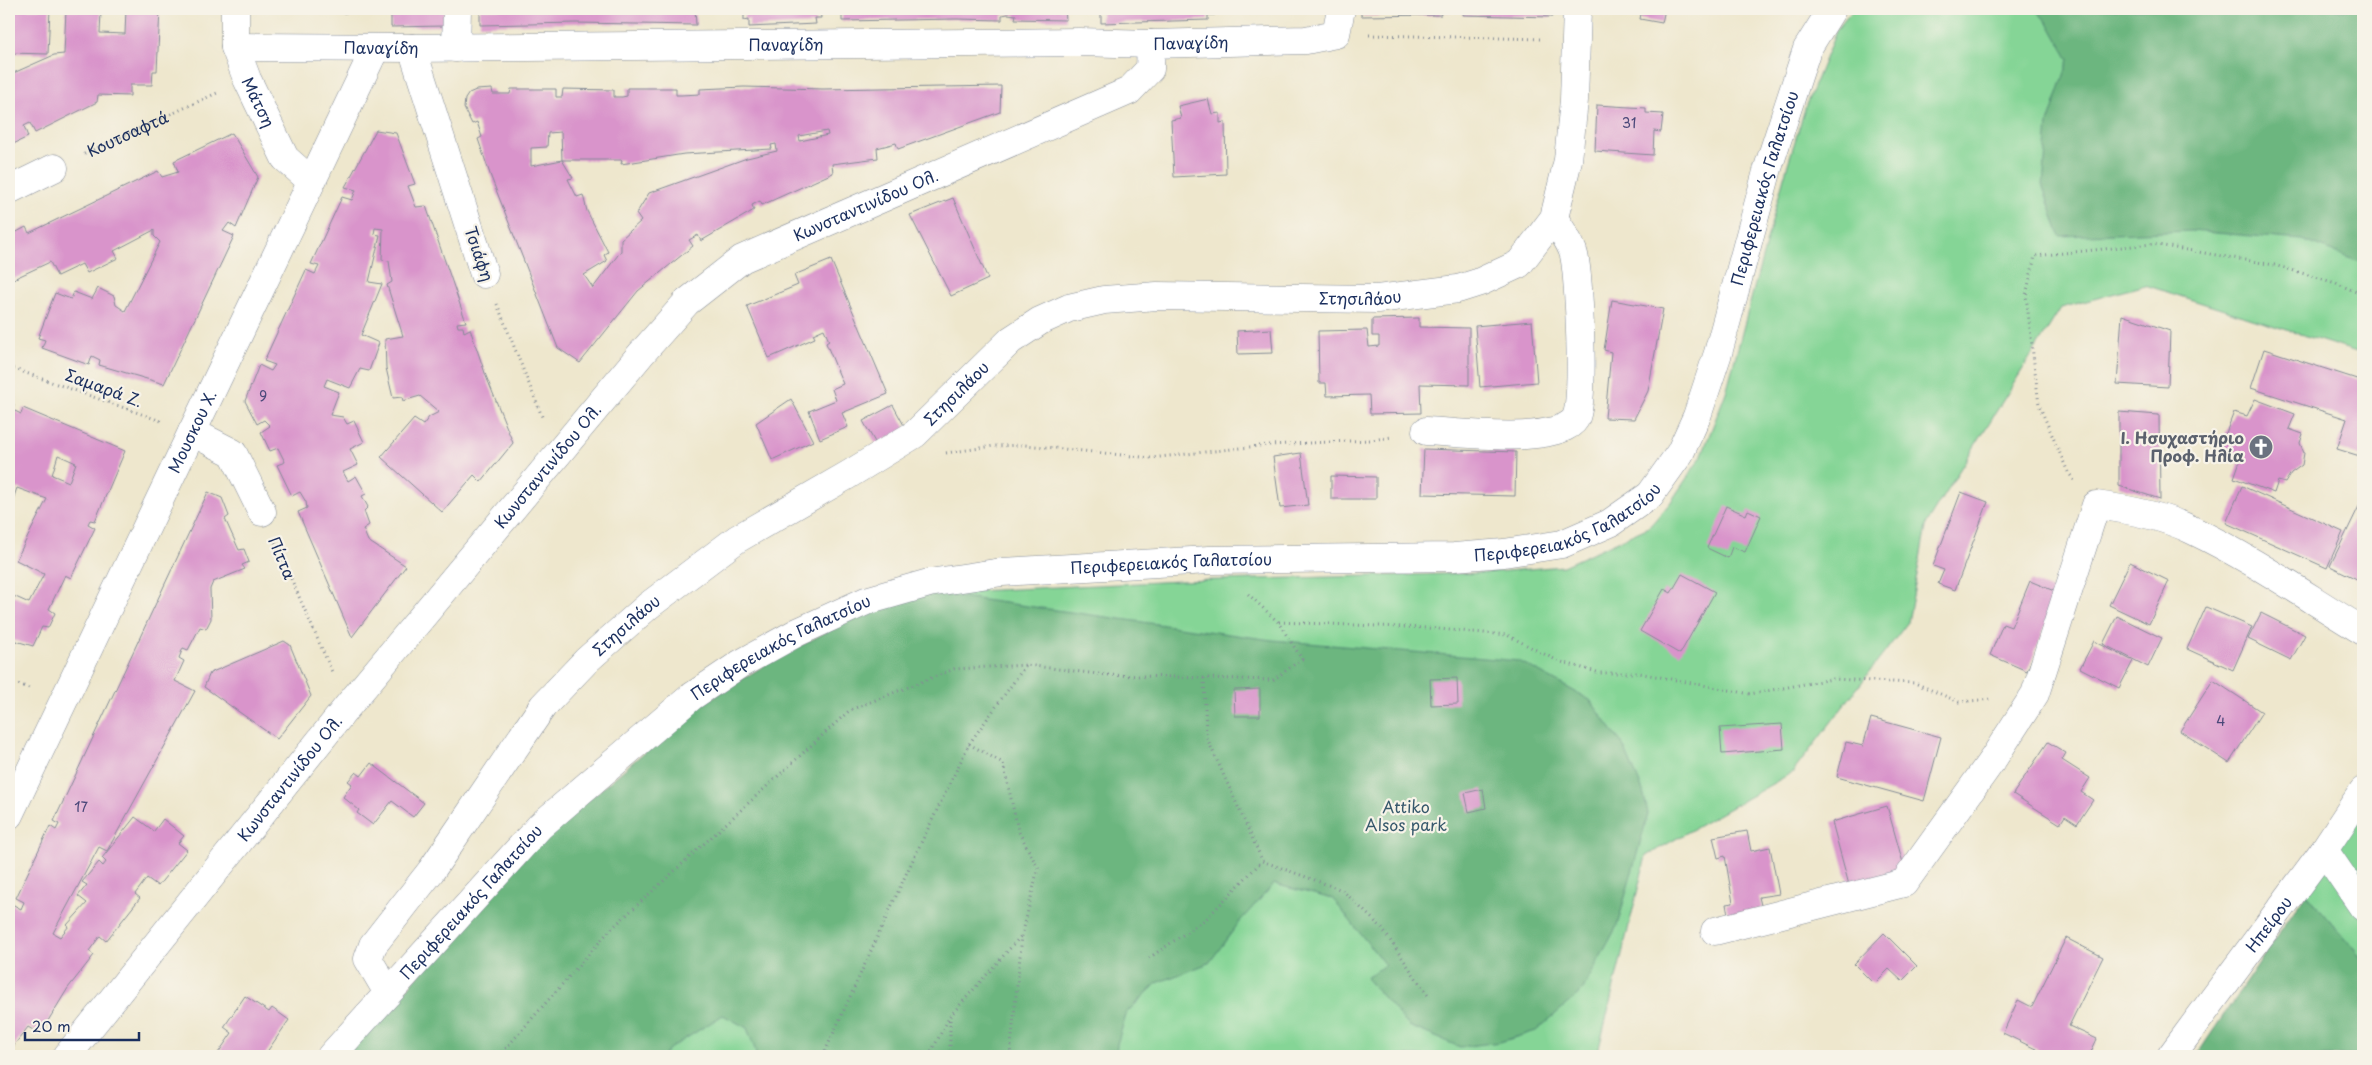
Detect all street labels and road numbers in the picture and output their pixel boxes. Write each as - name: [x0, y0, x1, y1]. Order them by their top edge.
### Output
- street label: Παναγίδη: [1153, 29, 1229, 55]
- street label: Παναγίδη: [748, 31, 824, 56]
- street label: Παναγίδη: [343, 35, 419, 59]
- street label: Μάτση: [237, 73, 281, 131]
- street label: Περιφερειακός Γαλατσίου: [1724, 87, 1804, 289]
- street label: Κουτσαφτά: [83, 104, 172, 162]
- street label: Κωνσταντινίδου Ολ.: [789, 162, 942, 246]
- street label: Τσιάφη: [459, 223, 501, 284]
- street label: Στησιλάου: [1319, 283, 1403, 310]
- street label: Στησιλάου: [918, 355, 994, 430]
- street label: Σαμαρά Ζ.: [62, 362, 146, 412]
- street label: Μουσκου Χ.: [161, 385, 221, 477]
- street label: Κωνσταντινίδου Ολ.: [488, 398, 606, 533]
- street label: Περιφερειακός Γαλατσίου: [1472, 478, 1666, 566]
- street label: Πίττα: [263, 532, 303, 583]
- street label: Περιφερειακός Γαλατσίου: [1069, 546, 1272, 579]
- street label: Στησιλάου: [587, 588, 665, 661]
- street label: Περιφερειακός Γαλατσίου: [685, 588, 874, 705]
- street label: Κωνσταντινίδου Ολ.: [231, 709, 347, 846]
- street label: Περιφερειακός Γαλατσίου: [393, 818, 547, 984]
- street label: Ηπείρου: [2239, 891, 2297, 957]

